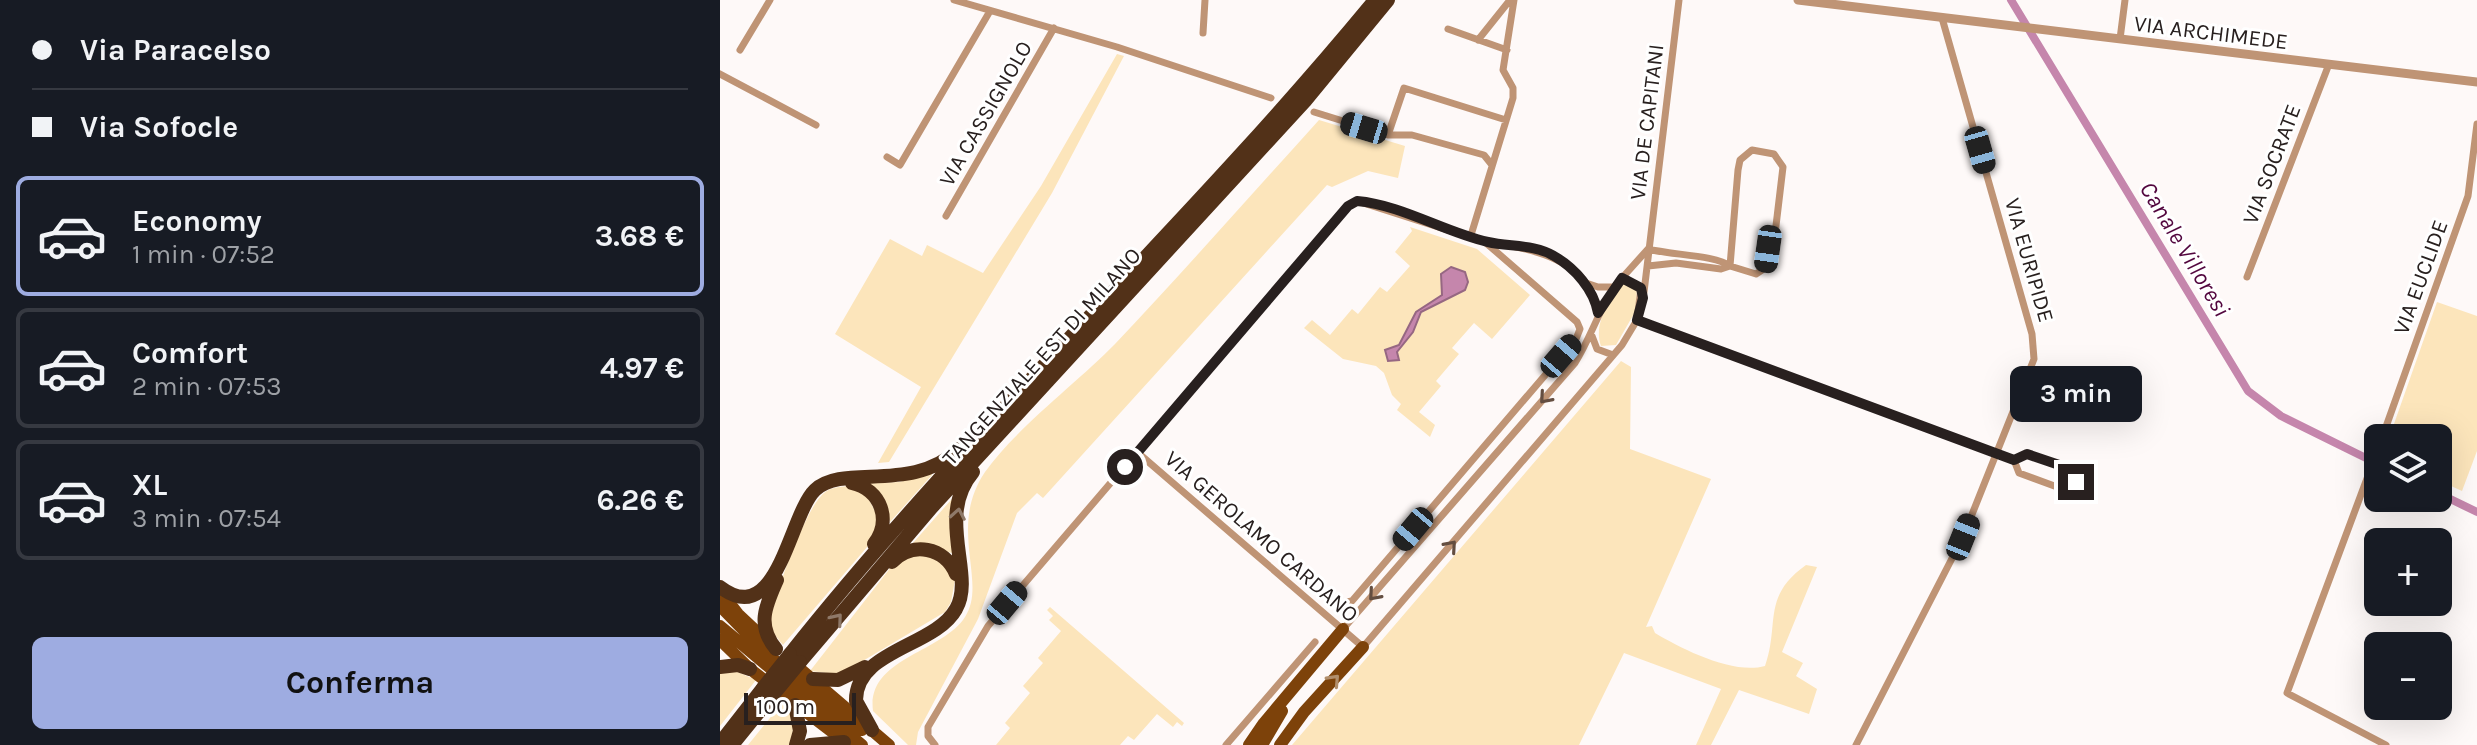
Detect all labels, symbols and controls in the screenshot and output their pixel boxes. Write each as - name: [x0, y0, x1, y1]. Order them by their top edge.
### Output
- street label: VIA ARCHIMEDE: [2132, 11, 2289, 55]
- text: Via Paracelso: [80, 32, 271, 68]
- street label: VIA CASSIGNOLO: [934, 36, 1038, 191]
- street label: VIA DE CAPITANI: [1625, 43, 1669, 202]
- street label: VIA SOCRATE: [2237, 101, 2307, 228]
- text: Via Sofocle: [80, 109, 238, 145]
- car: [1338, 110, 1390, 146]
- car: [1962, 124, 1998, 176]
- water label: Canale Villoresi: [2134, 176, 2236, 322]
- street label: VIA EURIPIDE: [1999, 195, 2059, 325]
- icon: car: [36, 200, 108, 272]
- text: Economy: [132, 203, 262, 239]
- street label: VIA EUCLIDE: [2388, 217, 2454, 338]
- text: 3.68 €: [595, 218, 684, 254]
- car: [1753, 224, 1783, 274]
- text: 1 min · 07:52: [132, 239, 275, 270]
- street label: TANGENZIALE EST DI MILANO: [937, 243, 1146, 471]
- car: [1536, 330, 1586, 382]
- icon: car: [36, 332, 108, 404]
- text: Comfort: [132, 335, 248, 371]
- text: 4.97 €: [600, 350, 684, 386]
- callout: 3 min: [2010, 366, 2142, 422]
- text: 2 min · 07:53: [132, 371, 282, 402]
- text: 3 min: [2040, 378, 2112, 409]
- one-way arrow: [1540, 389, 1554, 403]
- map controls: [2364, 424, 2452, 720]
- button: layers: [2364, 424, 2452, 512]
- street label: VIA GEROLAMO CARDANO: [1159, 446, 1363, 628]
- route start: [1107, 449, 1143, 485]
- icon: car: [36, 464, 108, 536]
- route end: [2058, 464, 2094, 500]
- text: XL: [132, 467, 167, 503]
- text: 6.26 €: [596, 482, 684, 518]
- text: 3 min · 07:54: [132, 503, 281, 534]
- car: [1388, 503, 1438, 555]
- one-way arrow: [948, 507, 965, 521]
- car: [1943, 510, 1983, 564]
- button: +: [2364, 528, 2452, 616]
- one-way arrow: [1441, 540, 1456, 555]
- car: [982, 577, 1032, 629]
- one-way arrow: [1370, 585, 1384, 600]
- one-way arrow: [827, 614, 842, 628]
- button: −: [2364, 632, 2452, 720]
- button: Conferma: [32, 637, 688, 729]
- one-way arrow: [1324, 674, 1338, 689]
- scale bar: [744, 689, 856, 725]
- text: 100 m: [756, 694, 815, 720]

